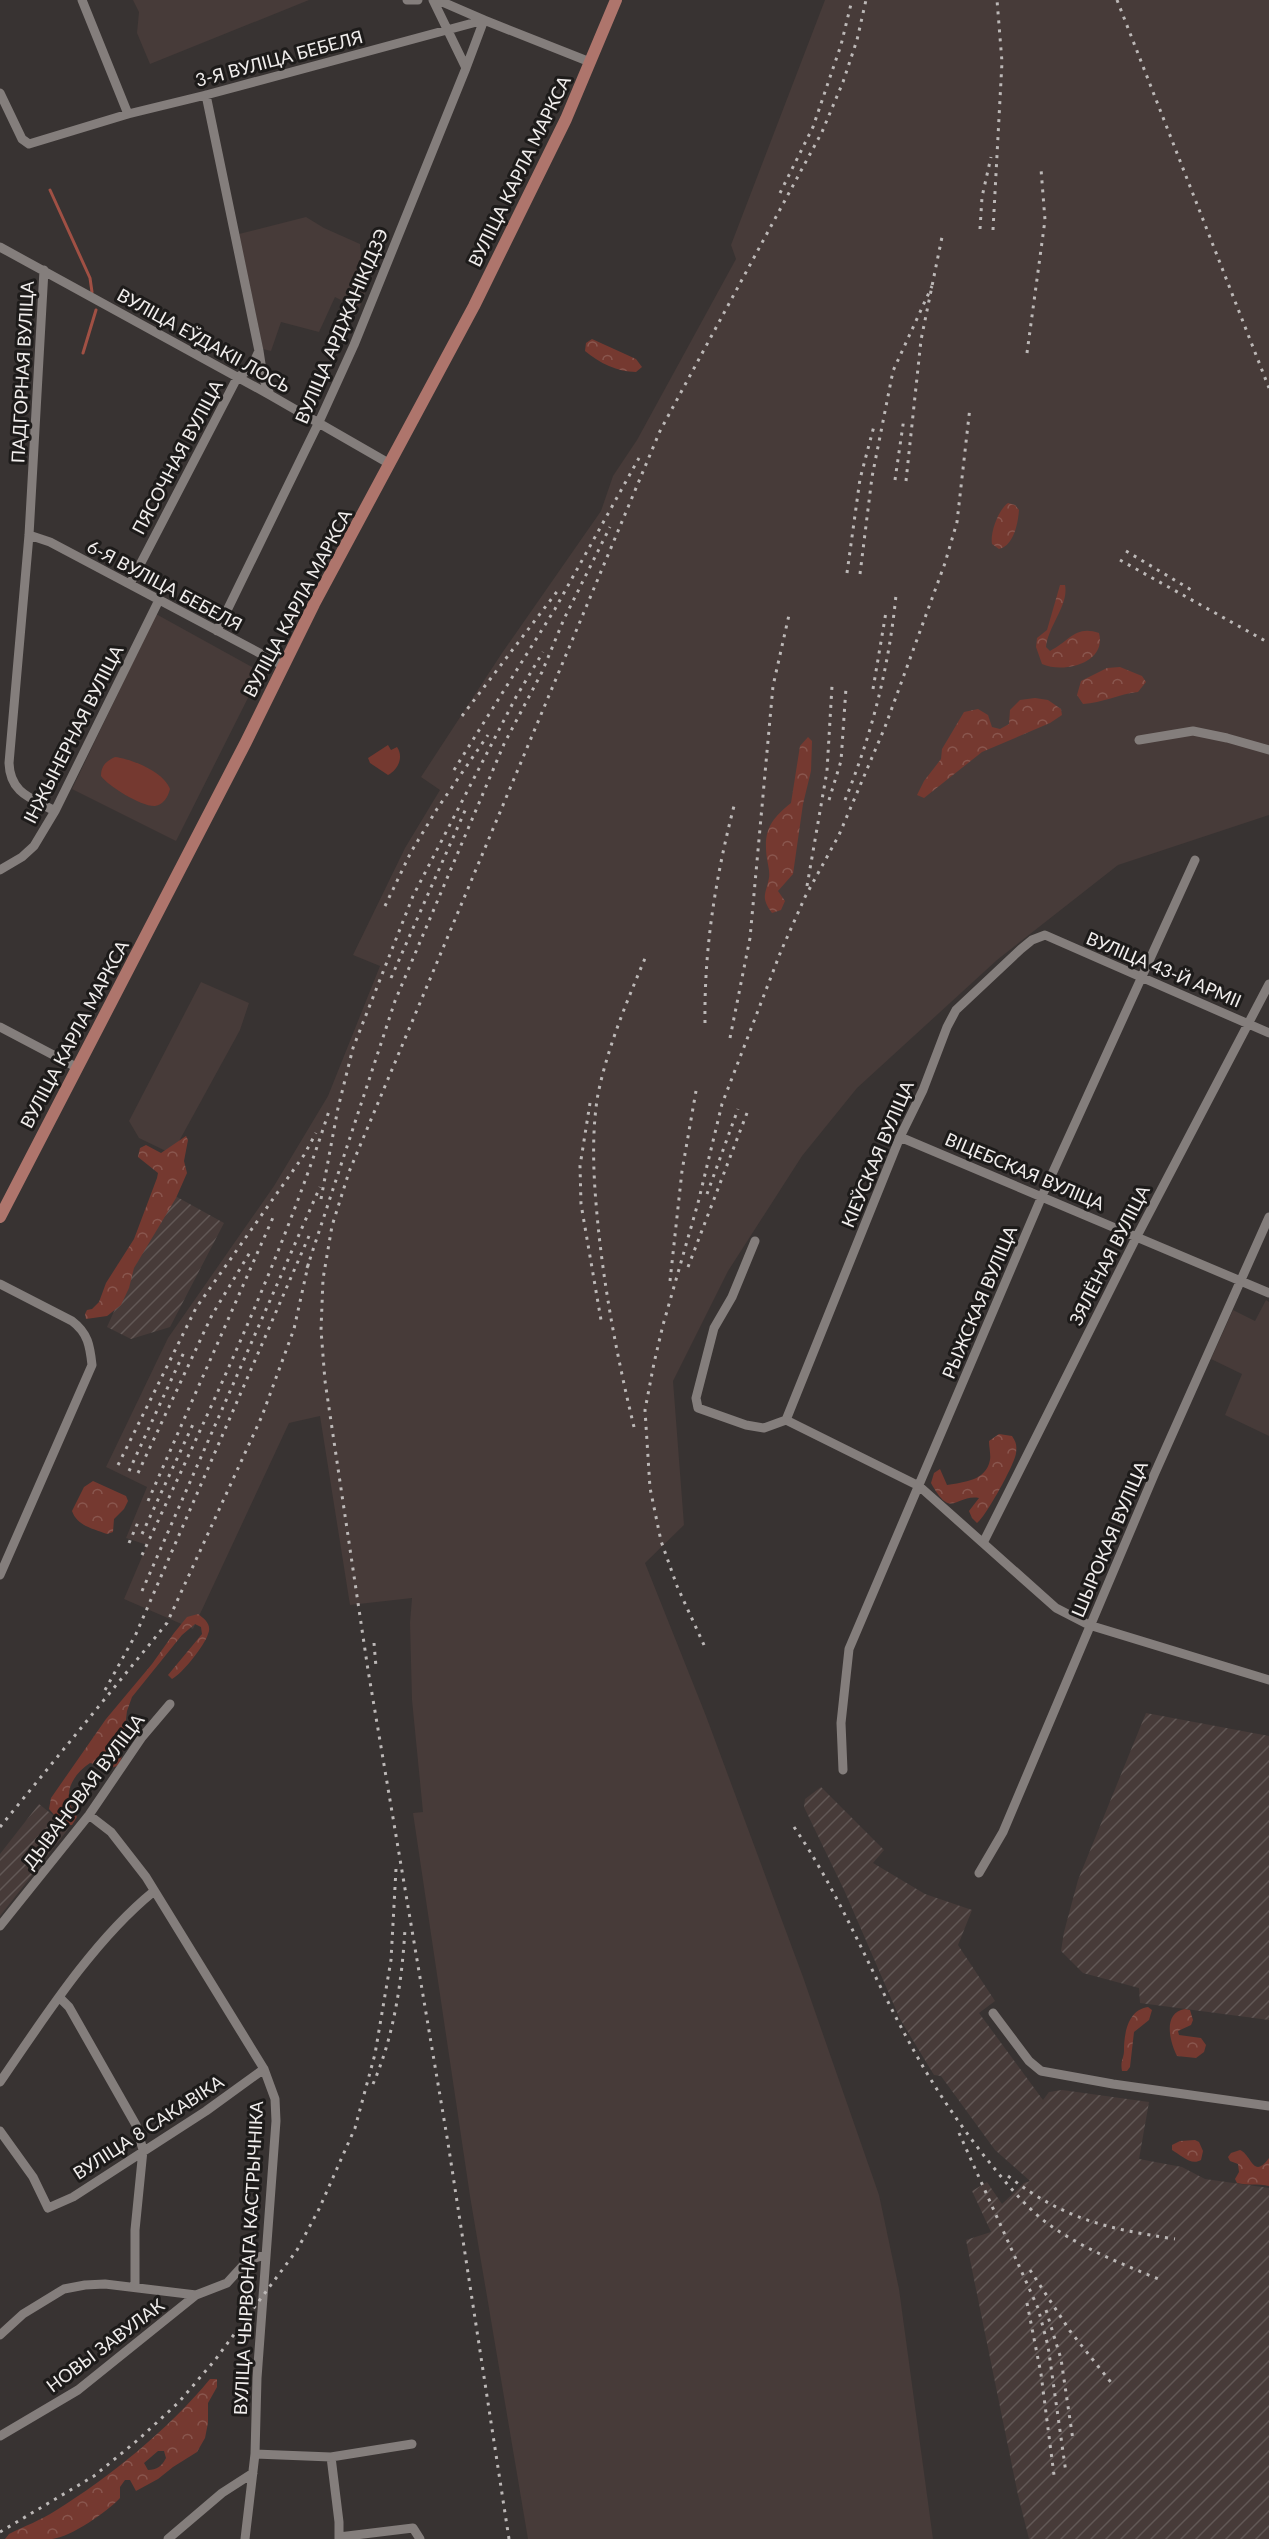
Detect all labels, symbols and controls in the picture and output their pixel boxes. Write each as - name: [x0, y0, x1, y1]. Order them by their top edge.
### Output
- street label: 3-Я ВУЛІЦА БЕБЕЛЯ: [193, 25, 365, 91]
- street label: ВУЛІЦА КАРЛА МАРКСА: [463, 71, 575, 270]
- street label: ВУЛІЦА АРДЖАНІКІДЗЭ: [290, 225, 392, 427]
- street label: ПАДГОРНАЯ ВУЛІЦА: [6, 279, 38, 464]
- street label: ВУЛІЦА ЕЎДАКІІ ЛОСЬ: [114, 283, 294, 397]
- street label: ПЯСОЧНАЯ ВУЛІЦА: [127, 375, 227, 538]
- street label: ВУЛІЦА КАРЛА МАРКСА: [238, 505, 356, 701]
- street label: 6-Я ВУЛІЦА БЕБЕЛЯ: [84, 535, 246, 635]
- street label: ІНЖЫНЕРНАЯ ВУЛІЦА: [18, 640, 128, 827]
- street label: ВУЛІЦА 43-Й АРМІІ: [1083, 926, 1245, 1012]
- street label: ВУЛІЦА КАРЛА МАРКСА: [15, 936, 133, 1132]
- street label: КІЕЎСКАЯ ВУЛІЦА: [836, 1077, 918, 1231]
- street label: ВІЦЕБСКАЯ ВУЛІЦА: [942, 1127, 1109, 1215]
- street label: ЗЯЛЁНАЯ ВУЛІЦА: [1064, 1181, 1154, 1329]
- street label: РЫЖСКАЯ ВУЛІЦА: [937, 1221, 1021, 1382]
- street label: ШЫРОКАЯ ВУЛІЦА: [1066, 1457, 1152, 1620]
- street label: ДЫВАНОВАЯ ВУЛІЦА: [18, 1709, 149, 1873]
- street label: ВУЛІЦА 8 САКАВІКА: [69, 2070, 228, 2184]
- street label: ВУЛІЦА ЧЫРВОНАГА КАСТРЫЧНІКА: [229, 2099, 267, 2416]
- street label: НОВЫ ЗАВУЛАК: [42, 2294, 168, 2396]

